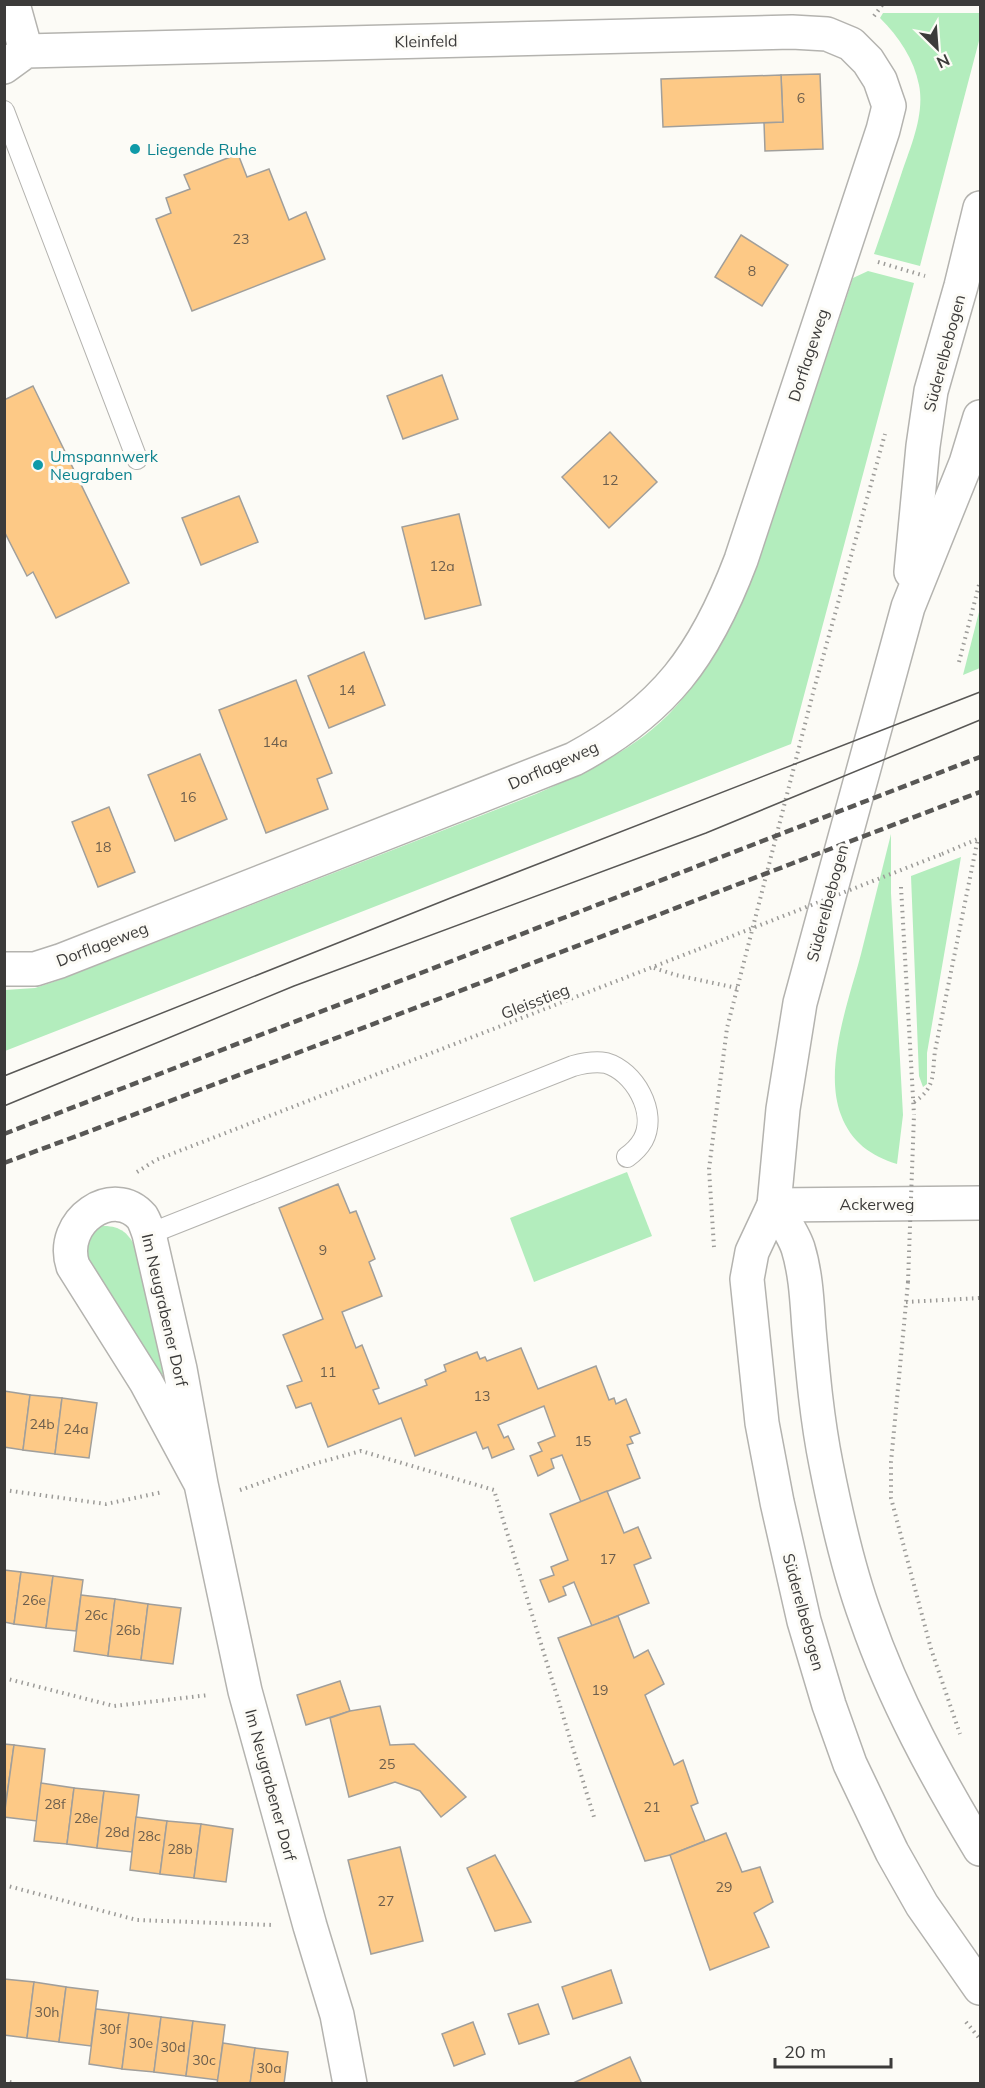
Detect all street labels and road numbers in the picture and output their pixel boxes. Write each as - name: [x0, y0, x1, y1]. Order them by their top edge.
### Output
- street label: Kleinfeld: [394, 30, 458, 52]
- street label: Süderelbebogen: [919, 292, 969, 414]
- street label: Dorflageweg: [784, 306, 832, 404]
- street label: Dorflageweg: [505, 736, 601, 794]
- street label: Süderelbebogen: [802, 842, 852, 964]
- street label: Dorflageweg: [53, 917, 151, 971]
- street label: Gleisstieg: [498, 979, 572, 1023]
- street label: Ackerweg: [840, 1194, 914, 1214]
- street label: Im Neugrabener Dorf: [138, 1232, 192, 1389]
- street label: Süderelbebogen: [779, 1551, 829, 1673]
- street label: Im Neugrabener Dorf: [241, 1707, 301, 1864]

